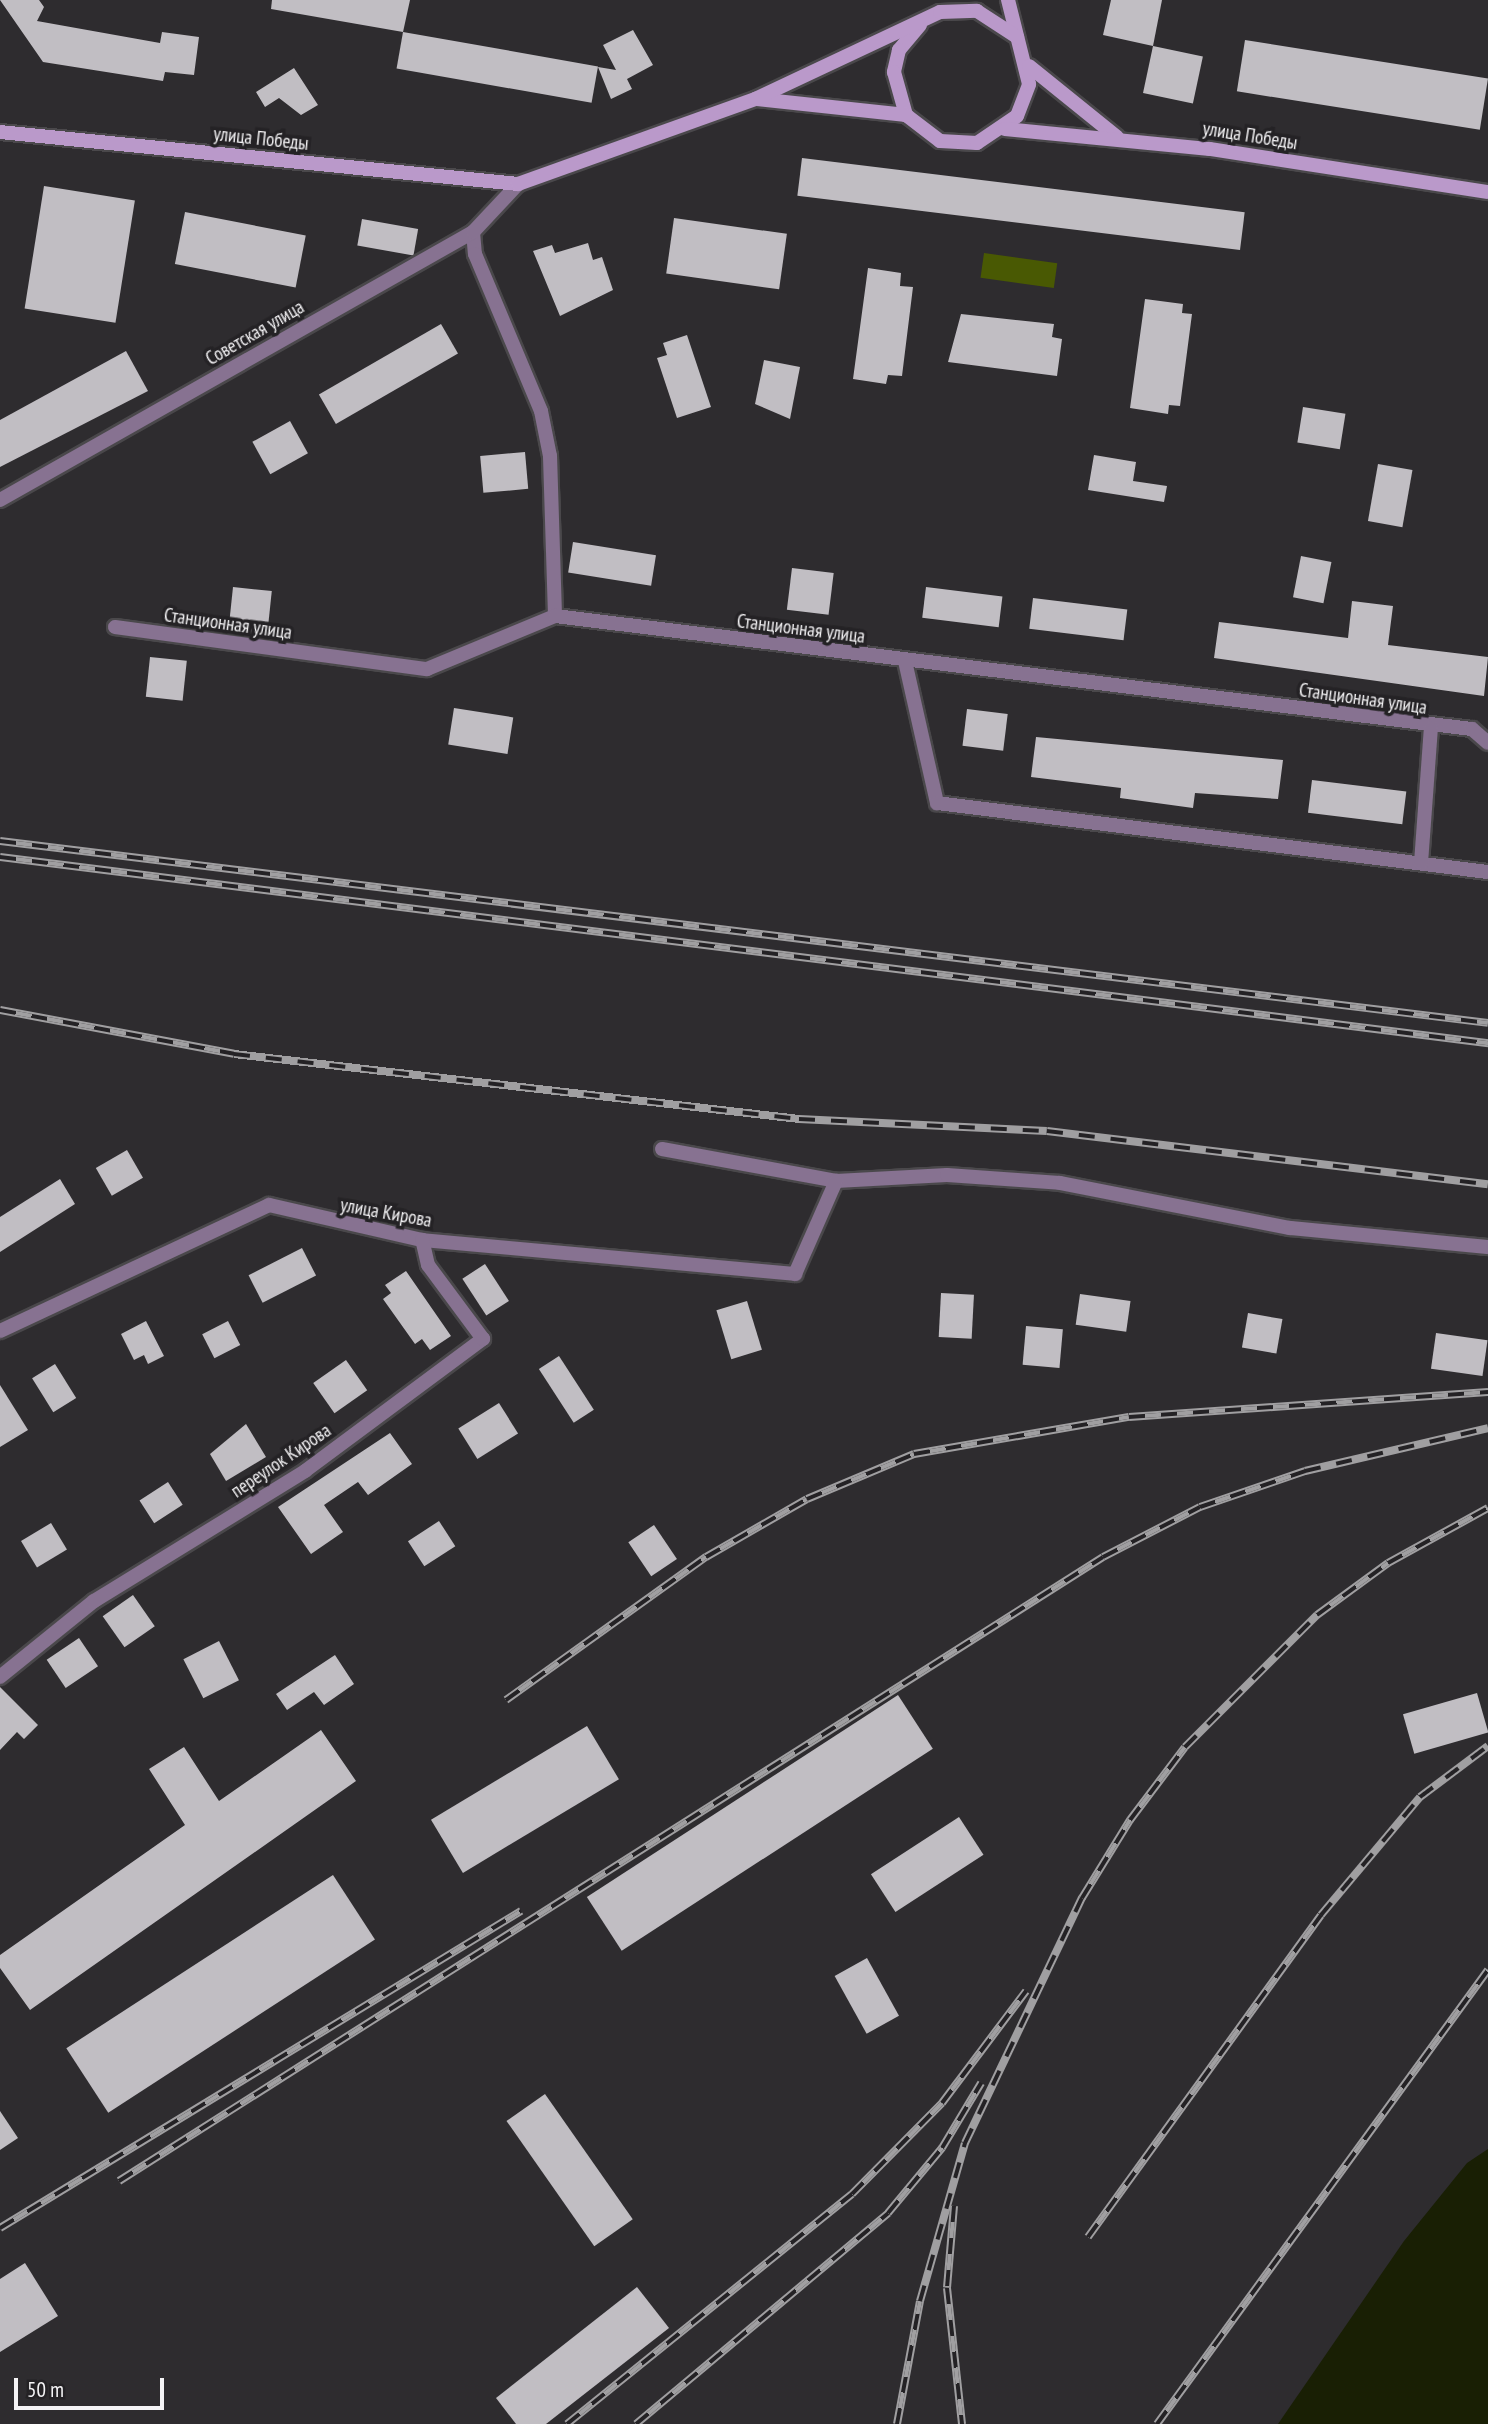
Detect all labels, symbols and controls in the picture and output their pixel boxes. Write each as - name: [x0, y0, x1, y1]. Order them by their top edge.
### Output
- street label: улица Победы: [1201, 117, 1299, 155]
- street label: улица Победы: [212, 123, 310, 155]
- street label: Советская улица: [202, 296, 308, 370]
- street label: Станционная улица: [163, 604, 293, 644]
- street label: Станционная улица: [736, 610, 866, 648]
- street label: Станционная улица: [1298, 679, 1428, 719]
- street label: улица Кирова: [339, 1194, 433, 1232]
- street label: переулок Кирова: [227, 1419, 335, 1503]
- scale bar: [18, 2364, 168, 2408]
- text: 50 m: [27, 2376, 64, 2403]

